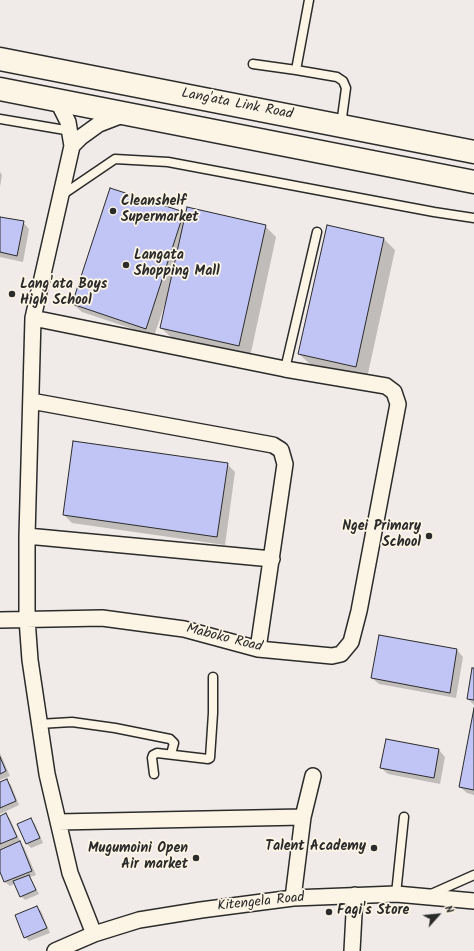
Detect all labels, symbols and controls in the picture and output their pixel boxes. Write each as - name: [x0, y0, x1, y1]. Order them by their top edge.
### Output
- street label: Lang'ata Link Road: [180, 86, 294, 124]
- place label: Cleanshelf Supermarket: [121, 195, 199, 228]
- marker: Cleanshelf Supermarket: [108, 206, 118, 216]
- place label: Langata Shopping Mall: [134, 249, 220, 282]
- marker: Langata Shopping Mall: [121, 260, 131, 270]
- place label: Lang'ata Boys High School: [20, 278, 107, 310]
- marker: Lang'ata Boys High School: [7, 289, 17, 299]
- place label: Ngei Primary School: [342, 520, 421, 552]
- marker: Ngei Primary School: [424, 531, 434, 541]
- street label: Maboko Road: [184, 621, 264, 657]
- place label: Talent Academy: [265, 840, 366, 856]
- place label: Mugumoini Open Air market: [88, 842, 188, 874]
- marker: Talent Academy: [369, 843, 379, 853]
- marker: Mugumoini Open Air market: [191, 853, 201, 863]
- street label: Kitengela Road: [217, 890, 305, 916]
- north arrow: [418, 895, 458, 935]
- text: N: [439, 902, 458, 917]
- place label: Fagi's Store: [337, 904, 409, 920]
- marker: Fagi's Store: [324, 907, 334, 917]

